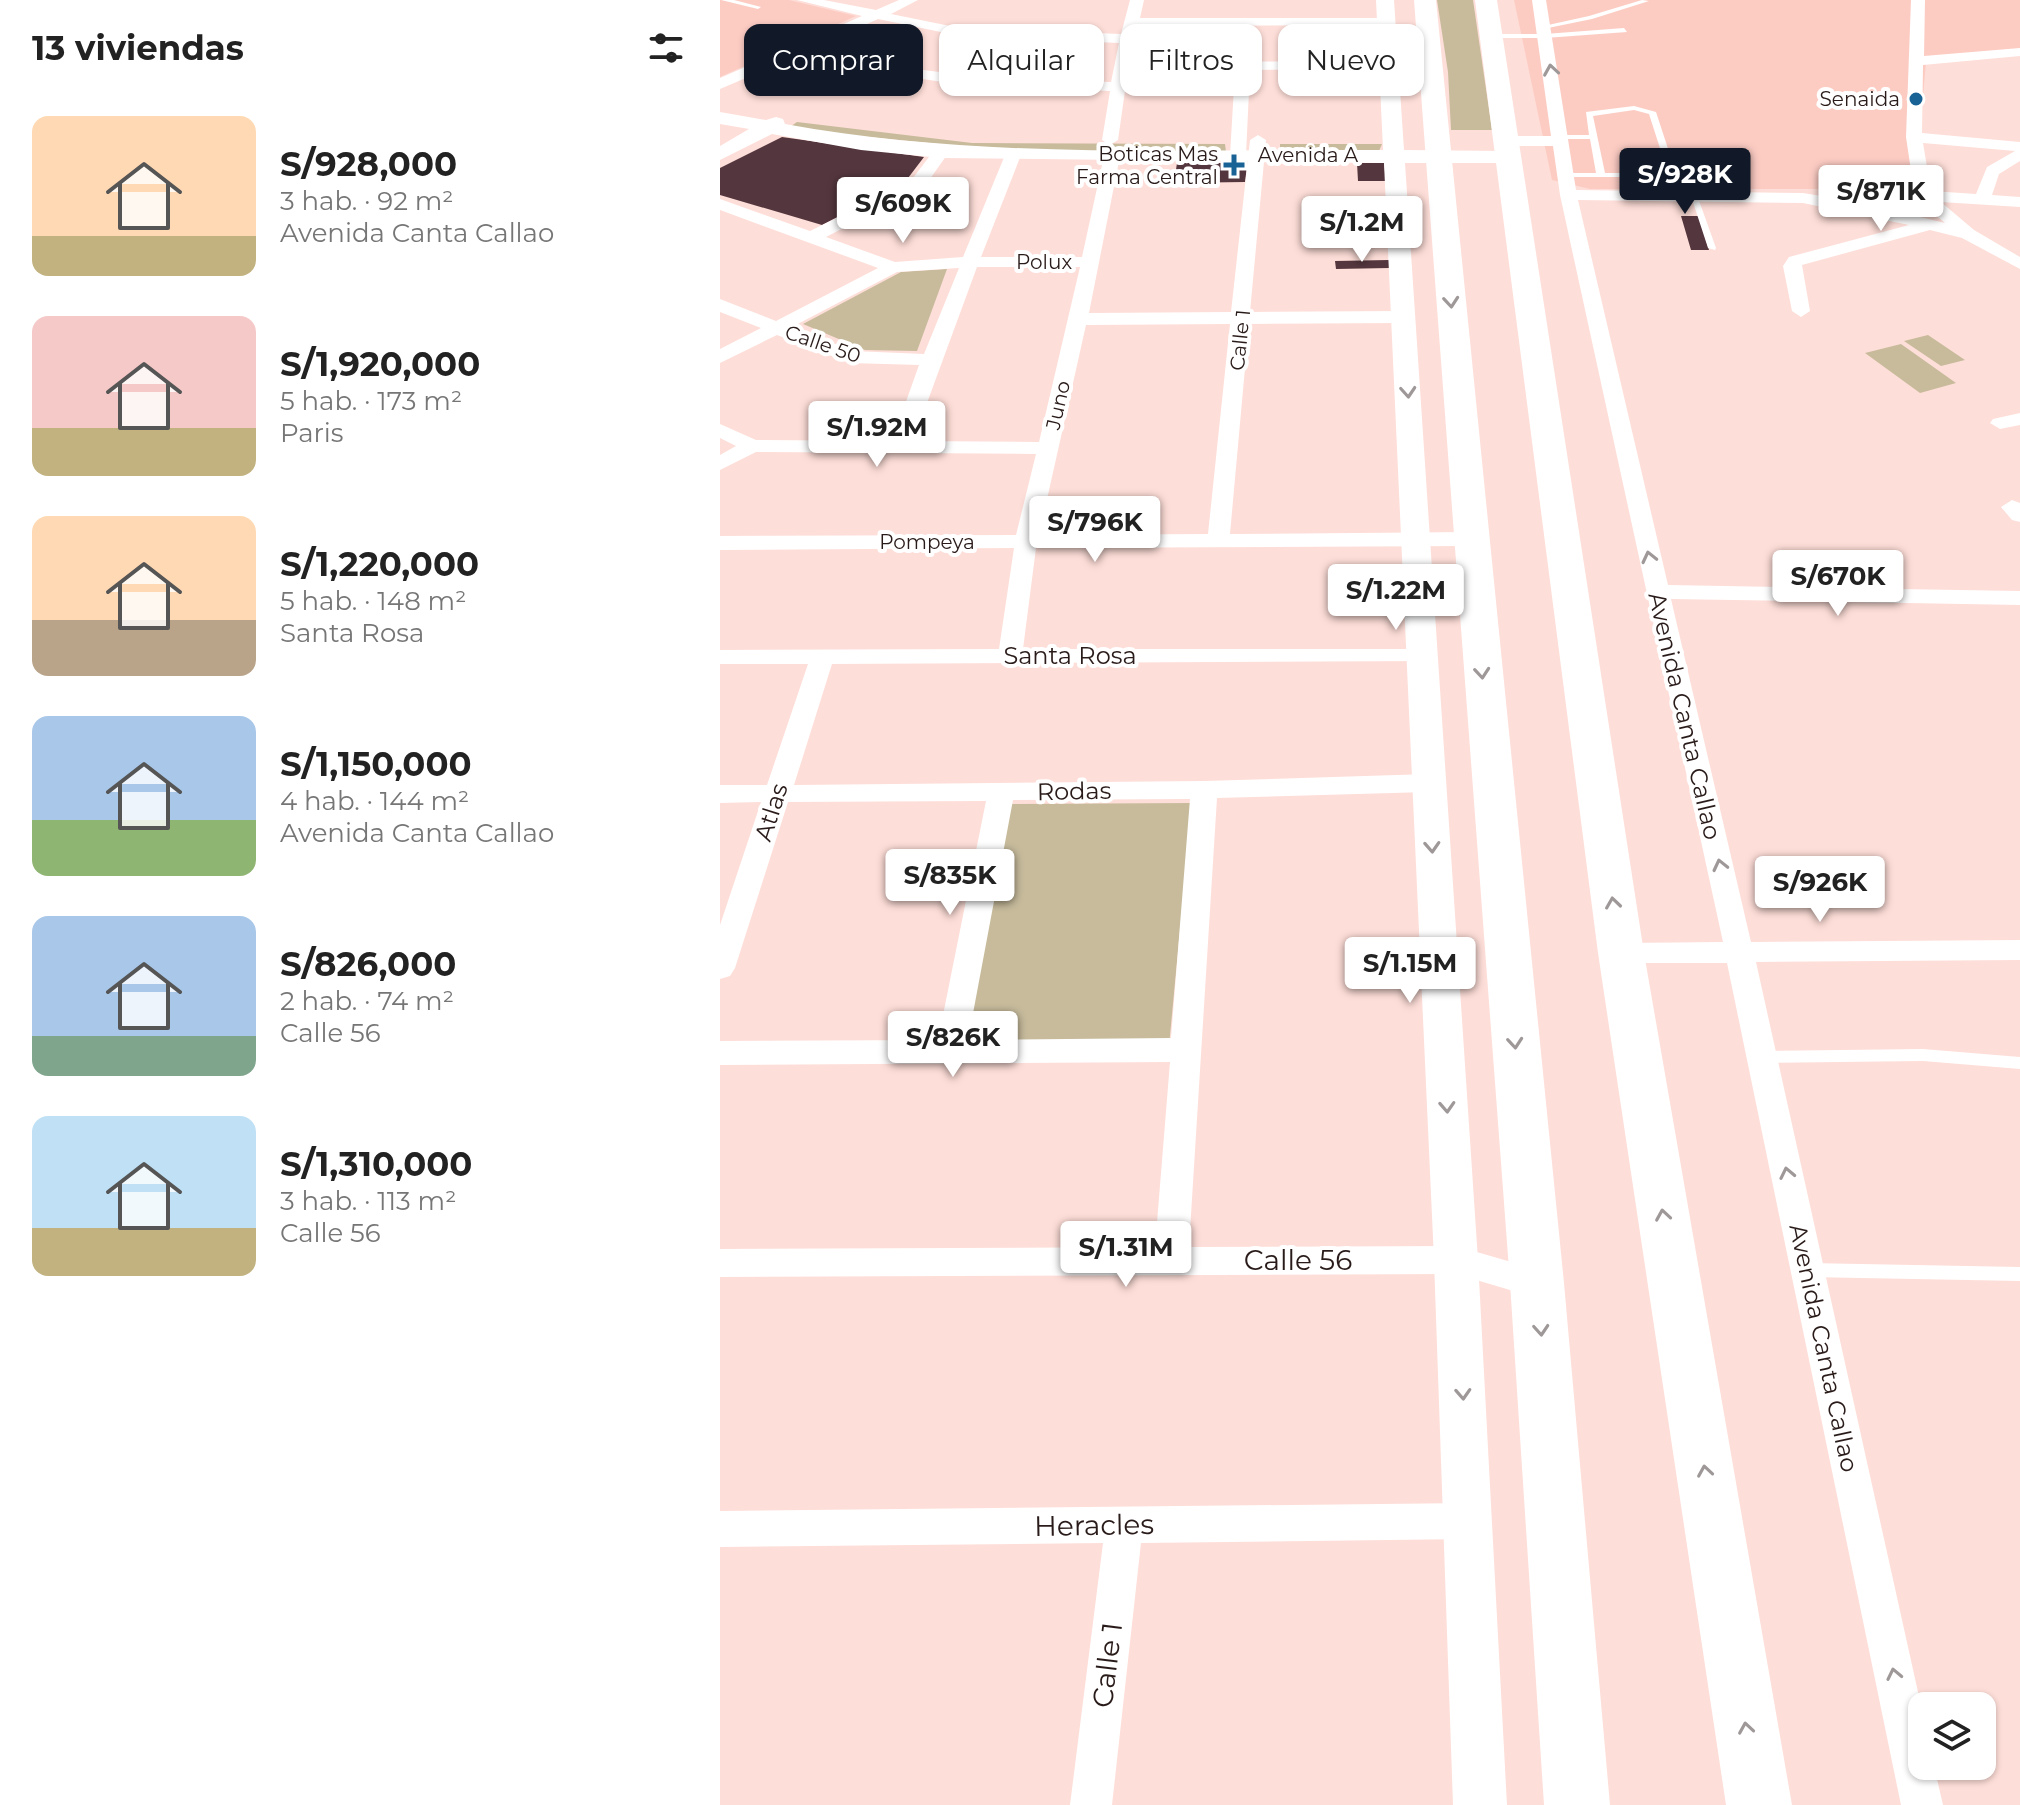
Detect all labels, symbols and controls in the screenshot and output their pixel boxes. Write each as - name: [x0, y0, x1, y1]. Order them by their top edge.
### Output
- chip: Comprar: [744, 24, 923, 96]
- chip: Alquilar: [939, 24, 1104, 96]
- chip: Filtros: [1120, 24, 1262, 96]
- chip: Nuevo: [1278, 24, 1424, 96]
- icon: filters: [644, 26, 688, 70]
- text: 13 viviendas: [32, 27, 244, 69]
- one-way arrow: [1543, 63, 1560, 77]
- place label: Senaida: [1820, 87, 1900, 111]
- marker: Senaida: [1907, 90, 1925, 108]
- place label: Boticas Mas Farma Central: [1076, 142, 1218, 189]
- text: S/928,000: [280, 143, 457, 185]
- street label: Avenida A: [1258, 143, 1359, 167]
- icon: home: [96, 148, 192, 244]
- pin: S/928K: [1620, 148, 1750, 216]
- marker: Boticas Mas Farma Central: [1225, 156, 1243, 174]
- text: S/928K: [1638, 158, 1732, 190]
- pin: S/871K: [1816, 165, 1946, 233]
- text: S/871K: [1836, 175, 1926, 207]
- pin: S/609K: [838, 177, 968, 245]
- text: 3 hab. · 92 m²: [280, 185, 454, 217]
- text: S/609K: [855, 187, 951, 219]
- pin: S/1.2M: [1297, 196, 1427, 264]
- text: S/1.2M: [1320, 206, 1405, 238]
- text: Avenida Canta Callao: [280, 217, 554, 249]
- street label: Polux: [1016, 250, 1072, 274]
- one-way arrow: [1442, 296, 1459, 309]
- street label: Calle 1: [1225, 308, 1255, 372]
- street label: Calle 50: [782, 320, 864, 368]
- text: S/1,920,000: [280, 343, 480, 385]
- icon: home: [96, 348, 192, 444]
- street label: Juno: [1041, 378, 1075, 433]
- text: 5 hab. · 173 m²: [280, 385, 462, 417]
- one-way arrow: [1399, 386, 1416, 399]
- pin: S/1.92M: [803, 401, 951, 469]
- text: S/1.92M: [826, 411, 928, 443]
- text: Paris: [280, 417, 344, 449]
- pin: S/796K: [1030, 496, 1160, 564]
- text: S/796K: [1047, 506, 1143, 538]
- street label: Pompeya: [879, 530, 975, 554]
- text: S/1,220,000: [280, 543, 479, 585]
- icon: home: [96, 548, 192, 644]
- one-way arrow: [1641, 550, 1658, 564]
- pin: S/670K: [1773, 550, 1903, 618]
- text: S/670K: [1790, 560, 1886, 592]
- pin: S/1.22M: [1322, 564, 1470, 632]
- text: S/1.22M: [1346, 574, 1446, 606]
- text: 5 hab. · 148 m²: [280, 585, 466, 617]
- street label: Avenida Canta Callao: [1642, 589, 1728, 843]
- text: Santa Rosa: [280, 617, 424, 649]
- street label: Santa Rosa: [1003, 641, 1137, 670]
- one-way arrow: [1473, 667, 1490, 680]
- text: S/1,150,000: [280, 743, 472, 785]
- icon: home: [96, 748, 192, 844]
- street label: Rodas: [1036, 776, 1112, 806]
- street label: Atlas: [748, 779, 794, 845]
- text: 4 hab. · 144 m²: [280, 785, 469, 817]
- text: Avenida Canta Callao: [280, 817, 554, 849]
- one-way arrow: [1423, 841, 1440, 854]
- pin: S/835K: [885, 849, 1015, 917]
- pin: S/926K: [1755, 856, 1885, 924]
- one-way arrow: [1712, 858, 1729, 872]
- text: S/835K: [903, 859, 997, 891]
- text: S/926K: [1773, 866, 1867, 898]
- one-way arrow: [1605, 896, 1622, 910]
- pin: S/1.15M: [1336, 937, 1484, 1005]
- text: S/826,000: [280, 943, 456, 985]
- text: S/1.15M: [1363, 947, 1457, 979]
- icon: home: [96, 948, 192, 1044]
- text: 2 hab. · 74 m²: [280, 985, 454, 1017]
- pin: S/826K: [888, 1011, 1018, 1079]
- text: Calle 56: [280, 1017, 381, 1049]
- text: S/826K: [906, 1021, 1000, 1053]
- one-way arrow: [1507, 1037, 1524, 1050]
- one-way arrow: [1438, 1100, 1455, 1113]
- text: S/1,310,000: [280, 1143, 472, 1185]
- icon: home: [96, 1148, 192, 1244]
- one-way arrow: [1779, 1167, 1796, 1181]
- text: 3 hab. · 113 m²: [280, 1185, 456, 1217]
- one-way arrow: [1655, 1208, 1672, 1222]
- text: Calle 56: [280, 1217, 381, 1249]
- pin: S/1.31M: [1052, 1221, 1200, 1289]
- street label: Avenida Canta Callao: [1783, 1221, 1865, 1475]
- text: S/1.31M: [1078, 1231, 1174, 1263]
- street label: Calle 56: [1244, 1243, 1352, 1277]
- one-way arrow: [1532, 1324, 1549, 1337]
- one-way arrow: [1454, 1388, 1471, 1401]
- one-way arrow: [1697, 1465, 1714, 1478]
- street label: Heracles: [1034, 1507, 1154, 1543]
- street label: Calle 1: [1085, 1620, 1129, 1710]
- one-way arrow: [1886, 1668, 1903, 1681]
- map controls: [1908, 1692, 1996, 1780]
- button: layers: [1908, 1692, 1996, 1780]
- one-way arrow: [1739, 1721, 1756, 1735]

